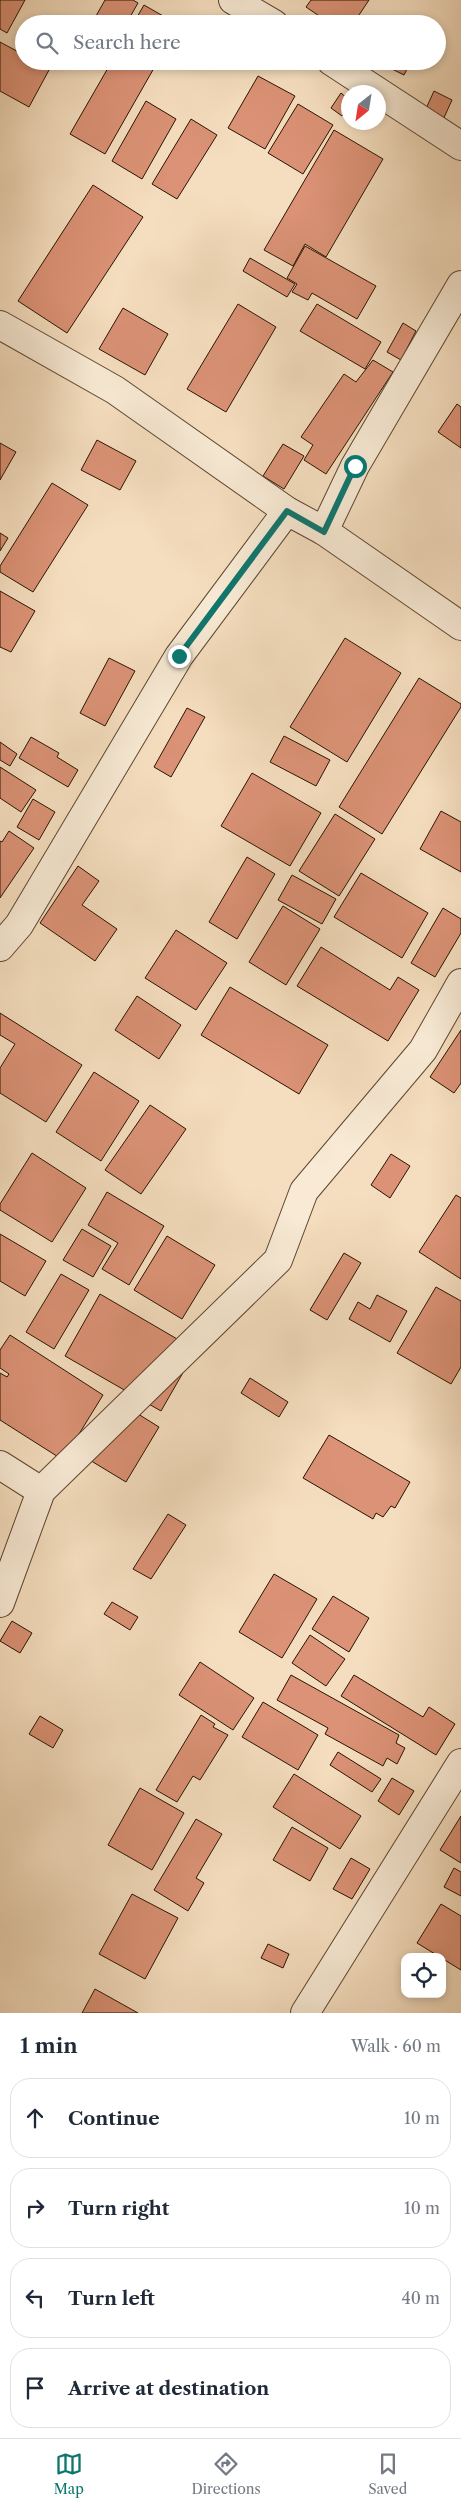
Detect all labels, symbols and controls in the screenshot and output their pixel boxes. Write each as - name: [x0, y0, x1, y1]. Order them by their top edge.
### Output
- search box: [15, 15, 446, 70]
- icon: search: [33, 29, 61, 57]
- text: Search here: [73, 31, 181, 54]
- north arrow: [341, 85, 386, 130]
- route start: [344, 455, 367, 478]
- route end: [168, 645, 191, 668]
- map controls: [401, 1953, 446, 1998]
- button: locate: [401, 1953, 446, 1998]
- text: 1 min: [20, 2033, 78, 2058]
- text: Walk · 60 m: [351, 2036, 441, 2056]
- icon: ahead: [21, 2104, 49, 2132]
- text: Continue: [68, 2107, 160, 2130]
- text: 10 m: [404, 2108, 440, 2128]
- icon: right: [21, 2194, 49, 2222]
- text: Turn right: [68, 2197, 169, 2220]
- text: 10 m: [404, 2198, 440, 2218]
- icon: left: [21, 2284, 49, 2312]
- text: Turn left: [68, 2287, 155, 2310]
- text: 40 m: [401, 2288, 440, 2308]
- icon: arrive: [21, 2374, 49, 2402]
- text: Arrive at destination: [68, 2377, 269, 2400]
- tab: Map: [54, 2450, 84, 2498]
- tab: Directions: [191, 2450, 261, 2498]
- tab: Saved: [368, 2450, 407, 2498]

